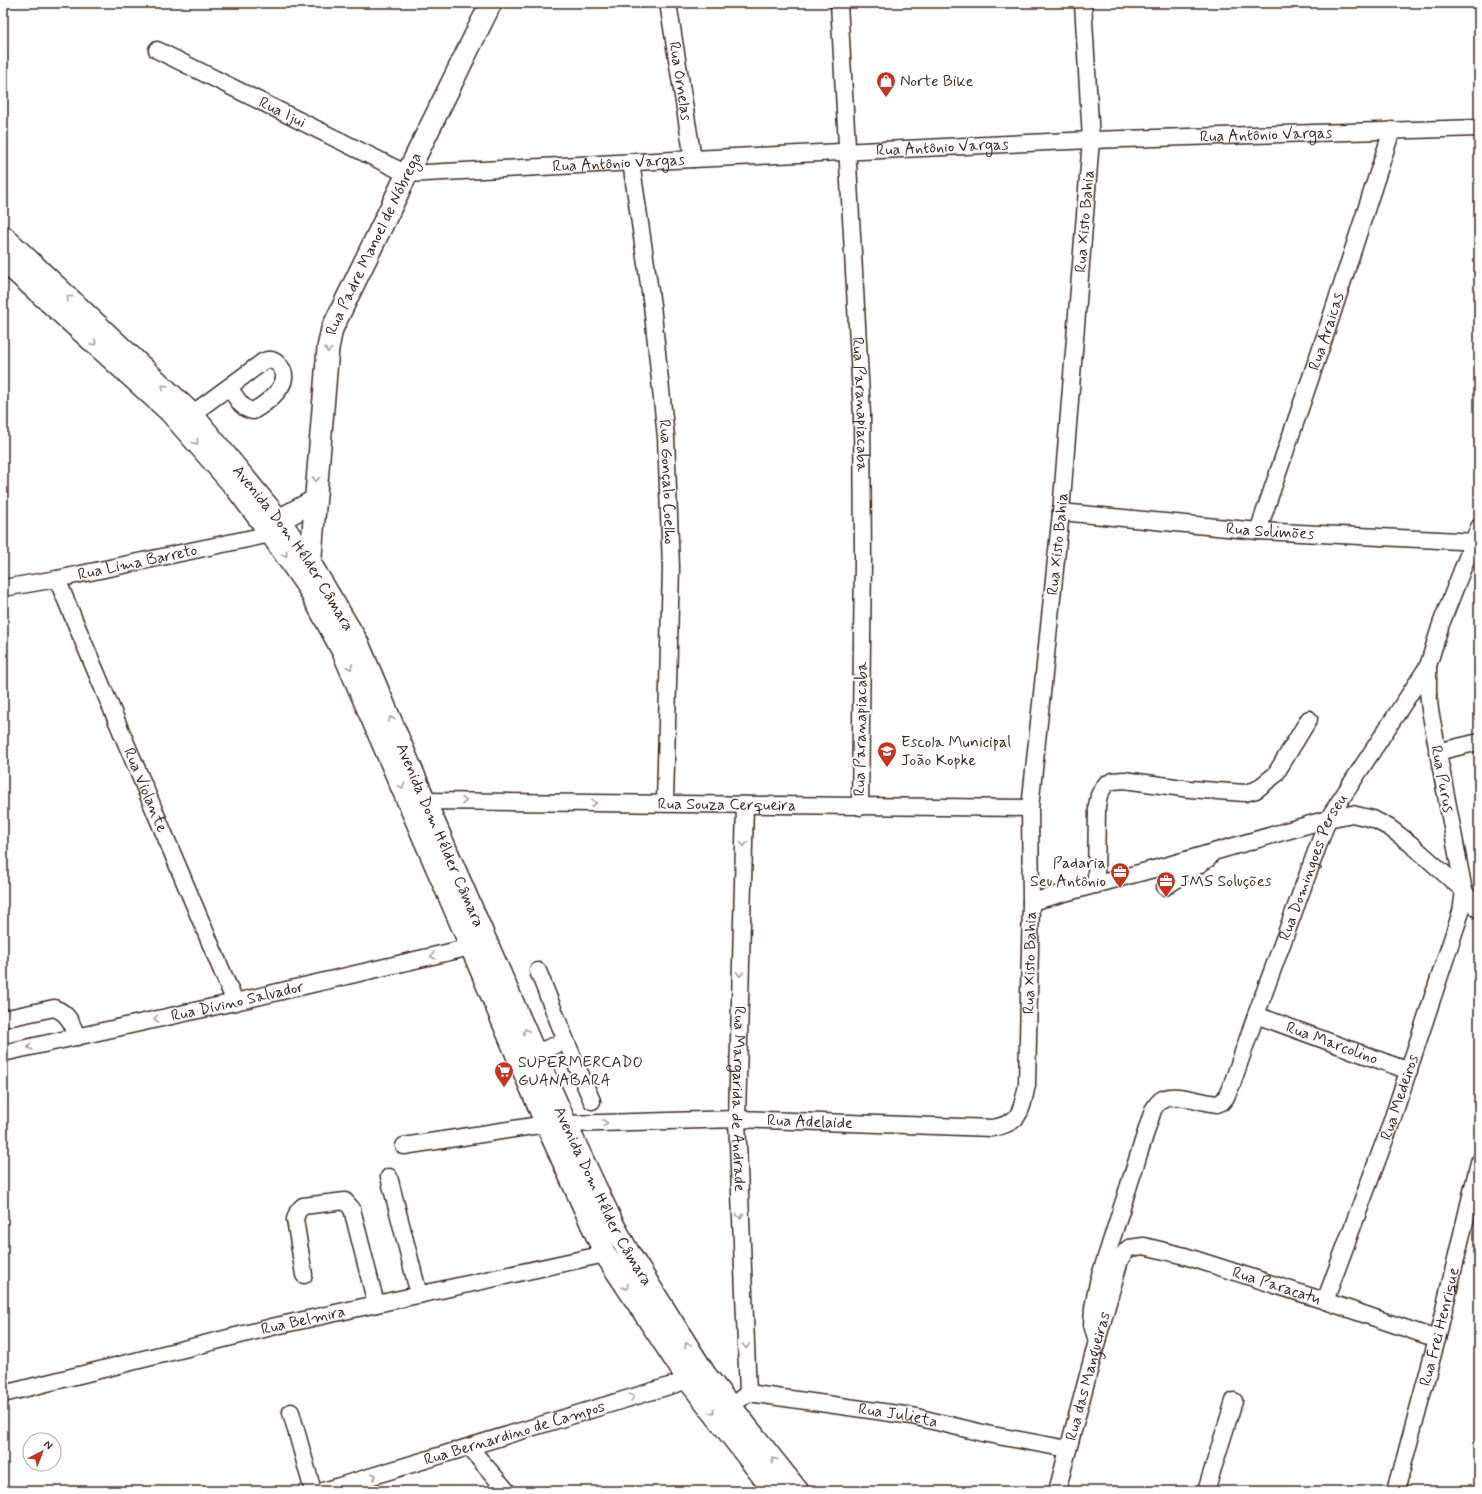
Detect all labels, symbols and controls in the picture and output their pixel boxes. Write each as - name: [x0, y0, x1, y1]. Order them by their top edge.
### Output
- street label: Rua Ornelas: [664, 40, 697, 122]
- shop icon: Norte Bike: [875, 70, 897, 98]
- place label: Norte Bike: [900, 71, 974, 92]
- street label: Rua Ijui: [255, 92, 310, 133]
- street label: Rua Antônio Vargas: [1199, 122, 1333, 147]
- street label: Rua Antônio Vargas: [876, 133, 1009, 161]
- street label: Rua Padre Manoel de Nóbrega: [321, 149, 427, 337]
- street label: Rua Antônio Vargas: [552, 149, 685, 177]
- street label: Rua Xisto Bahia: [1070, 169, 1099, 273]
- street label: Rua Araicas: [1303, 290, 1349, 373]
- one-way arrow: [66, 296, 74, 303]
- street label: Rua Paranapiacaba: [847, 336, 873, 472]
- one-way arrow: [89, 338, 97, 345]
- one-way arrow: [324, 347, 333, 353]
- one-way arrow: [161, 385, 169, 392]
- street label: Rua Gonçalo Coelho: [654, 418, 681, 544]
- one-way arrow: [191, 437, 198, 444]
- street label: Avenida Dom Hélder Câmara: [228, 461, 359, 635]
- one-way arrow: [312, 476, 321, 482]
- street label: Rua Xisto Bahia: [1042, 492, 1073, 596]
- street label: Rua Solimões: [1225, 517, 1315, 544]
- street label: Rua Lima Barreto: [76, 539, 199, 585]
- one-way arrow: [280, 550, 287, 557]
- street label: Rua Paranapiacaba: [849, 661, 873, 797]
- one-way arrow: [345, 662, 353, 670]
- one-way arrow: [387, 716, 395, 723]
- place label: Escola Municipal João Kopke: [901, 732, 1011, 771]
- street label: Avenida Dom Hélder Câmara: [391, 740, 489, 930]
- school or university icon: Escola Municipal João Kopke: [876, 740, 898, 768]
- street label: Rua Purus: [1425, 744, 1459, 814]
- street label: Rua Violante: [119, 745, 173, 836]
- one-way arrow: [397, 782, 405, 789]
- street label: Rua Domingoes Perseu: [1274, 789, 1353, 943]
- street label: Rua Souza Cerqueira: [657, 793, 797, 816]
- one-way arrow: [461, 797, 467, 805]
- one-way arrow: [591, 799, 597, 807]
- one-way arrow: [739, 841, 748, 847]
- place label: Padaria Seu Antônio: [1030, 853, 1106, 892]
- office icon: Padaria Seu Antônio: [1109, 861, 1131, 889]
- office icon: JMS Soluções: [1155, 870, 1177, 898]
- place label: JMS Soluções: [1180, 871, 1272, 892]
- street label: Rua Xisto Bahia: [1018, 911, 1041, 1014]
- one-way arrow: [430, 951, 437, 960]
- one-way arrow: [736, 971, 744, 977]
- street label: Rua Divino Salvador: [169, 976, 306, 1026]
- street label: Rua Margarida de Andrade: [726, 1006, 750, 1192]
- one-way arrow: [153, 1015, 160, 1023]
- street label: Rua Marcolino: [1283, 1016, 1381, 1069]
- one-way arrow: [522, 1028, 530, 1035]
- one-way arrow: [26, 1043, 33, 1051]
- place label: SUPERMERCADO GUANABARA: [518, 1052, 643, 1091]
- street label: Rua Medeiros: [1375, 1052, 1424, 1143]
- supermarket icon: SUPERMERCADO GUANABARA: [493, 1060, 515, 1088]
- street label: Avenida Dom Hélder Câmara: [549, 1103, 657, 1290]
- street label: Rua Adelaide: [767, 1110, 853, 1134]
- one-way arrow: [602, 1119, 608, 1127]
- one-way arrow: [736, 1213, 745, 1219]
- street label: Rua Paracatu: [1230, 1261, 1324, 1310]
- street label: Rua Frei Henrique: [1414, 1265, 1464, 1389]
- one-way arrow: [621, 1282, 628, 1289]
- street label: Rua Belmira: [259, 1301, 347, 1340]
- street label: Rua das Mangueiras: [1060, 1309, 1115, 1443]
- one-way arrow: [685, 1342, 692, 1349]
- one-way arrow: [741, 1343, 750, 1349]
- one-way arrow: [629, 1393, 636, 1402]
- street label: Rua Bernardino de Campos: [421, 1396, 607, 1470]
- street label: Rua Julieta: [857, 1398, 940, 1432]
- one-way arrow: [708, 1407, 715, 1414]
- north arrow: [22, 1432, 62, 1472]
- text: N: [41, 1438, 55, 1453]
- one-way arrow: [771, 1458, 778, 1465]
- one-way arrow: [370, 1472, 377, 1481]

